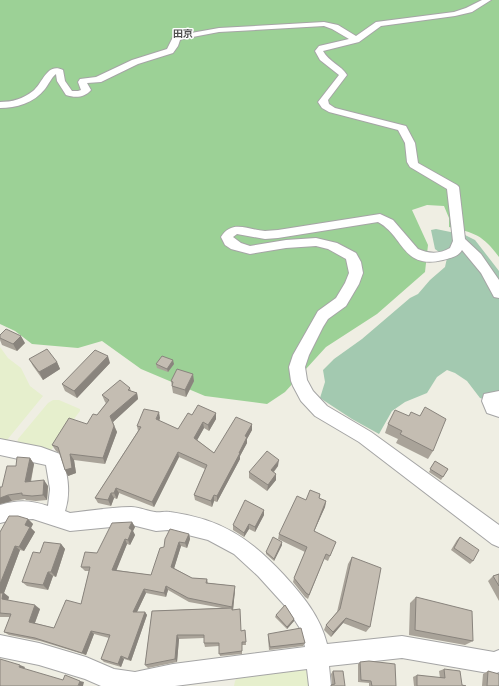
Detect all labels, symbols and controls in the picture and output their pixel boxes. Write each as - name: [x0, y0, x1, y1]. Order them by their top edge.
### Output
- district label: 田京: [173, 28, 193, 39]

